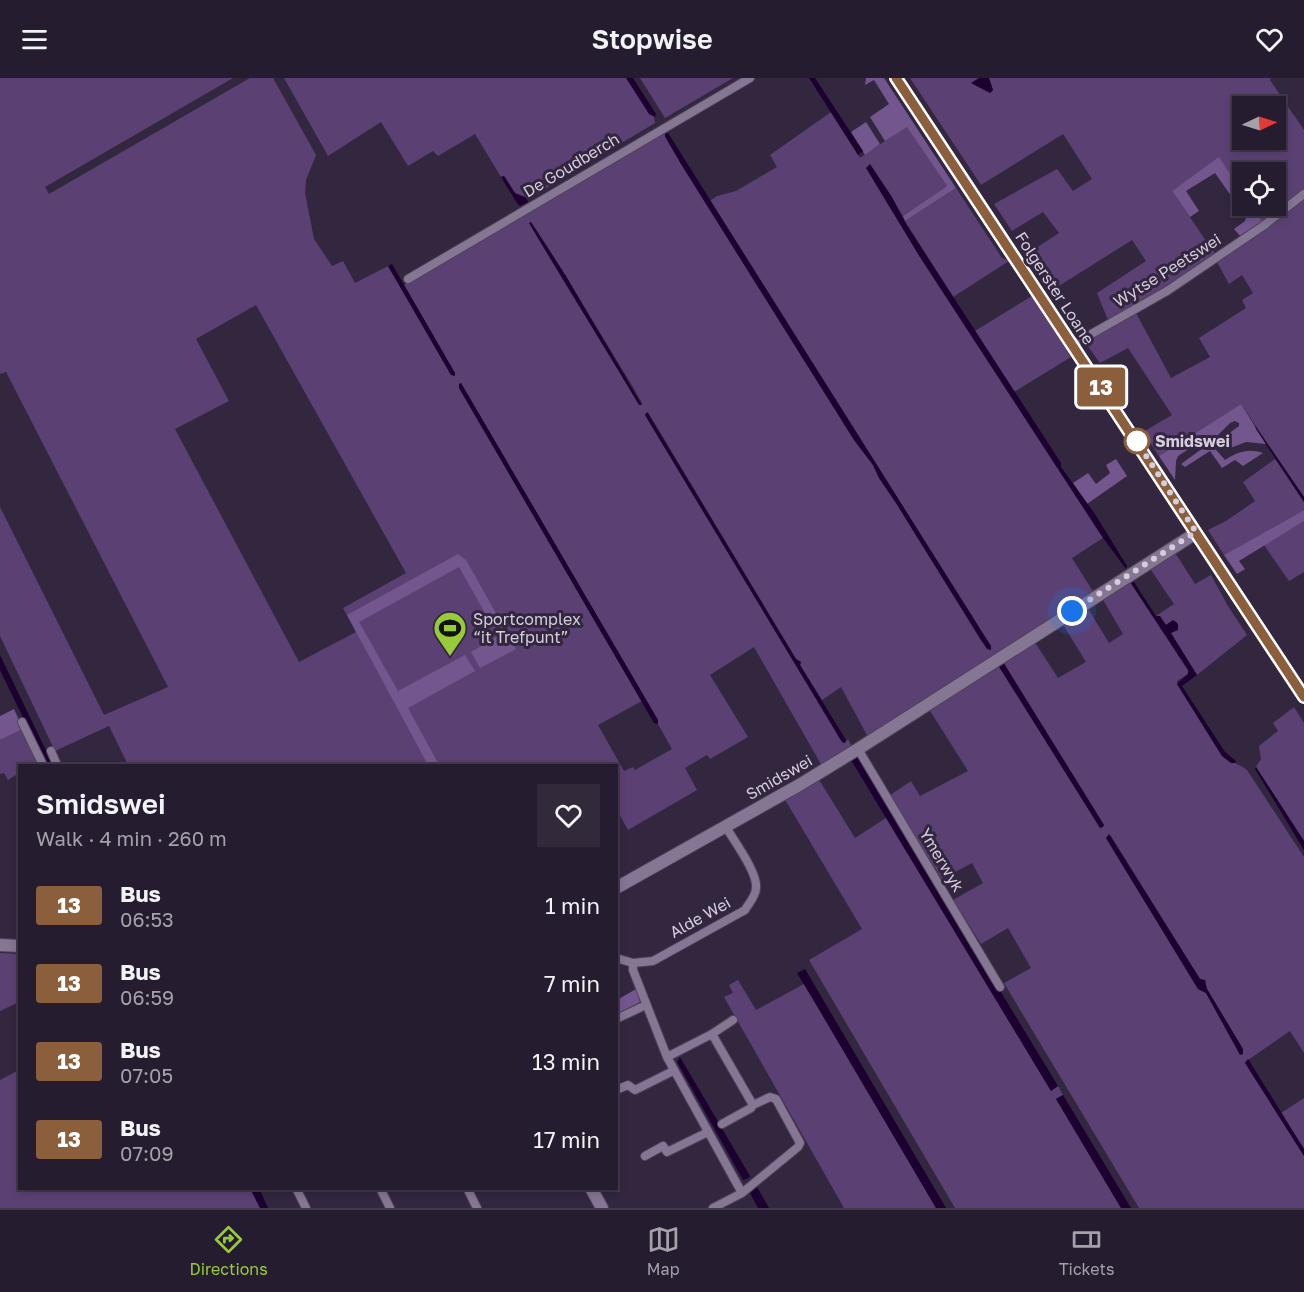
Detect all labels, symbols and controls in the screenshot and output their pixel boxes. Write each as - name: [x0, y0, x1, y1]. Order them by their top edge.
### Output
- icon: menu: [18, 23, 51, 56]
- text: Stopwise: [591, 23, 713, 55]
- icon: heart: [1253, 23, 1286, 56]
- north arrow: [1232, 96, 1286, 150]
- map controls: [1232, 96, 1286, 216]
- street label: De Goudberch: [519, 128, 623, 202]
- button: locate: [1232, 162, 1286, 216]
- street label: Folgerster Loane: [1011, 228, 1099, 348]
- street label: Wytse Peetswei: [1110, 229, 1224, 311]
- line badge: 13: [1074, 368, 1128, 406]
- text: 13: [1089, 374, 1113, 400]
- marker: Smidswei: [1124, 428, 1150, 454]
- place label: Smidswei: [1155, 431, 1230, 451]
- your location: [1057, 596, 1087, 626]
- place label: Sportcomplex “it Trefpunt”: [473, 609, 581, 647]
- sports icon: Sportcomplex “it Trefpunt”: [432, 610, 468, 657]
- street label: Smidswei: [742, 750, 816, 804]
- button: heart: [537, 784, 600, 847]
- text: Smidswei: [36, 787, 166, 820]
- street label: Ymerwyk: [915, 825, 969, 895]
- text: Walk · 4 min · 260 m: [36, 826, 227, 850]
- text: Bus: [120, 880, 161, 907]
- text: 13: [57, 892, 81, 918]
- text: 1 min: [545, 892, 600, 919]
- street label: Alde Wei: [666, 892, 734, 942]
- text: 06:53: [120, 907, 174, 931]
- text: Bus: [120, 958, 161, 985]
- text: 13: [57, 970, 81, 996]
- text: 7 min: [544, 970, 600, 997]
- text: 06:59: [120, 985, 174, 1009]
- text: Bus: [120, 1036, 161, 1063]
- text: 13: [57, 1048, 81, 1074]
- text: 13 min: [532, 1048, 600, 1075]
- text: 07:05: [120, 1063, 173, 1087]
- text: Bus: [120, 1114, 161, 1141]
- text: 13: [57, 1126, 81, 1152]
- text: 17 min: [533, 1126, 600, 1153]
- text: 07:09: [120, 1141, 174, 1165]
- tab: Directions: [190, 1223, 268, 1279]
- tab: Map: [647, 1223, 680, 1279]
- tab: Tickets: [1059, 1223, 1115, 1279]

